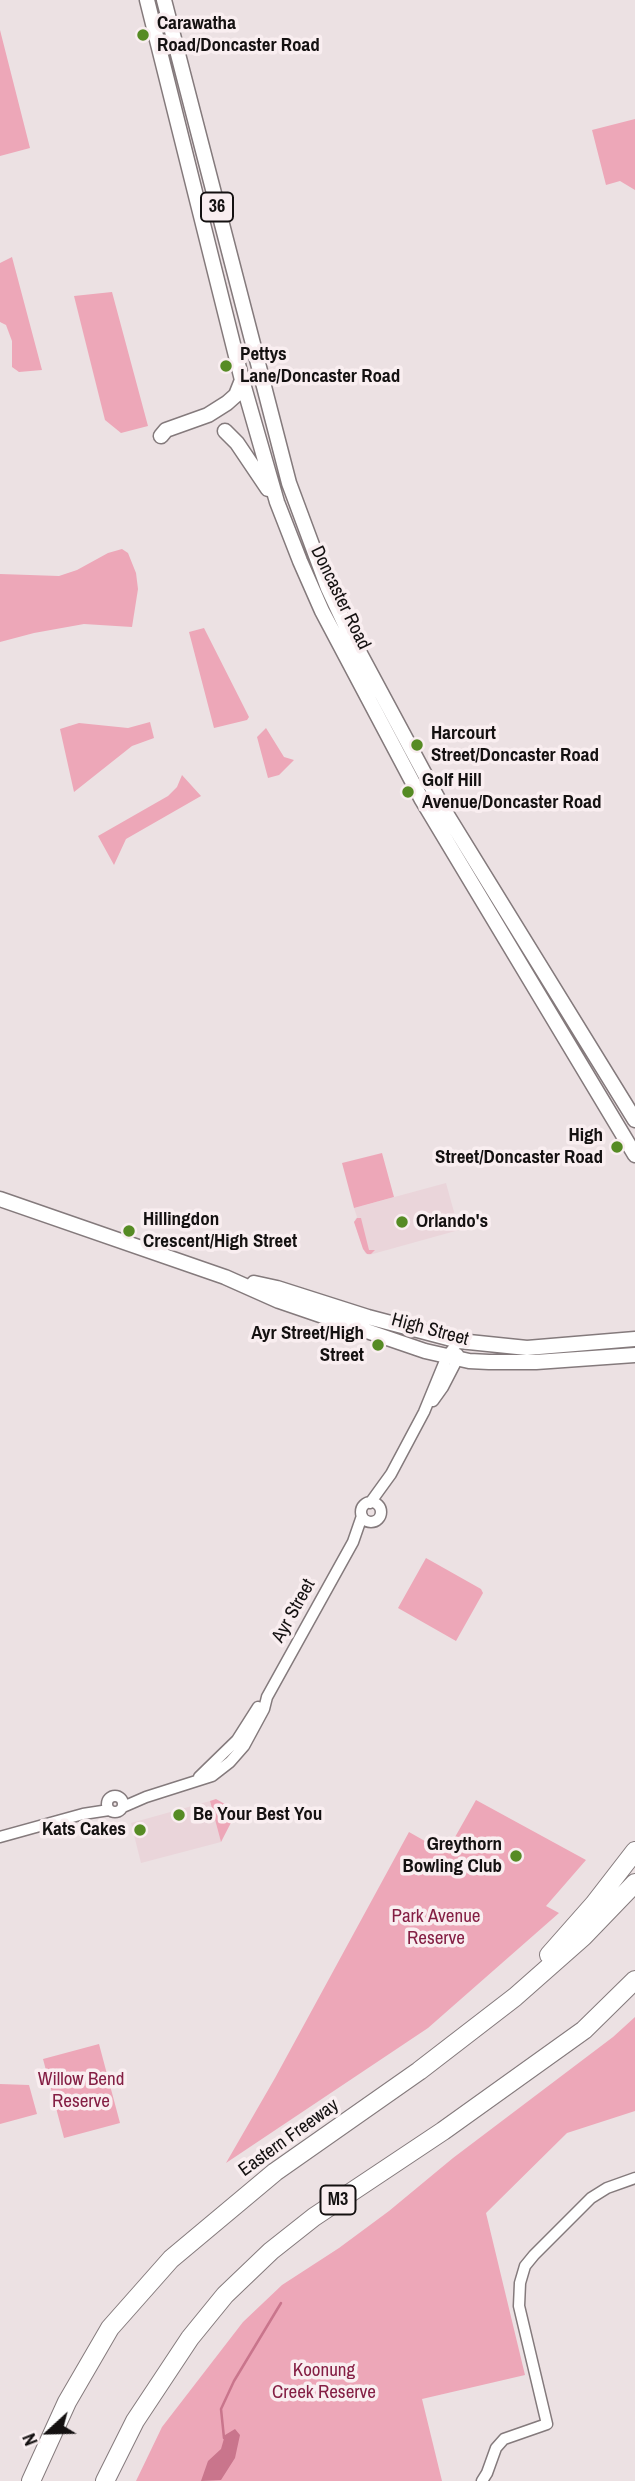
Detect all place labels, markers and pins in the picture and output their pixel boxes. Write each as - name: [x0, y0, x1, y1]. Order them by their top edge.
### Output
- place label: Carawatha Road/Doncaster Road: [157, 13, 320, 57]
- marker: Carawatha Road/Doncaster Road: [135, 27, 151, 43]
- place label: Pettys Lane/Doncaster Road: [240, 344, 400, 388]
- marker: Pettys Lane/Doncaster Road: [218, 358, 234, 374]
- place label: Harcourt Street/Doncaster Road: [431, 723, 599, 767]
- marker: Harcourt Street/Doncaster Road: [409, 737, 425, 753]
- place label: Golf Hill Avenue/Doncaster Road: [422, 770, 602, 814]
- marker: Golf Hill Avenue/Doncaster Road: [400, 784, 416, 800]
- place label: High Street/Doncaster Road: [435, 1125, 603, 1169]
- marker: High Street/Doncaster Road: [609, 1139, 625, 1155]
- place label: Hillingdon Crescent/High Street: [143, 1209, 297, 1253]
- place label: Orlando's: [416, 1211, 488, 1233]
- marker: Orlando's: [394, 1214, 410, 1230]
- marker: Hillingdon Crescent/High Street: [121, 1223, 137, 1239]
- place label: Ayr Street/High Street: [251, 1323, 364, 1367]
- marker: Ayr Street/High Street: [370, 1337, 386, 1353]
- place label: Be Your Best You: [193, 1804, 322, 1826]
- marker: Be Your Best You: [171, 1807, 187, 1823]
- place label: Kats Cakes: [42, 1819, 126, 1841]
- marker: Kats Cakes: [132, 1822, 148, 1838]
- place label: Greythorn Bowling Club: [402, 1834, 502, 1878]
- marker: Greythorn Bowling Club: [508, 1848, 524, 1864]

